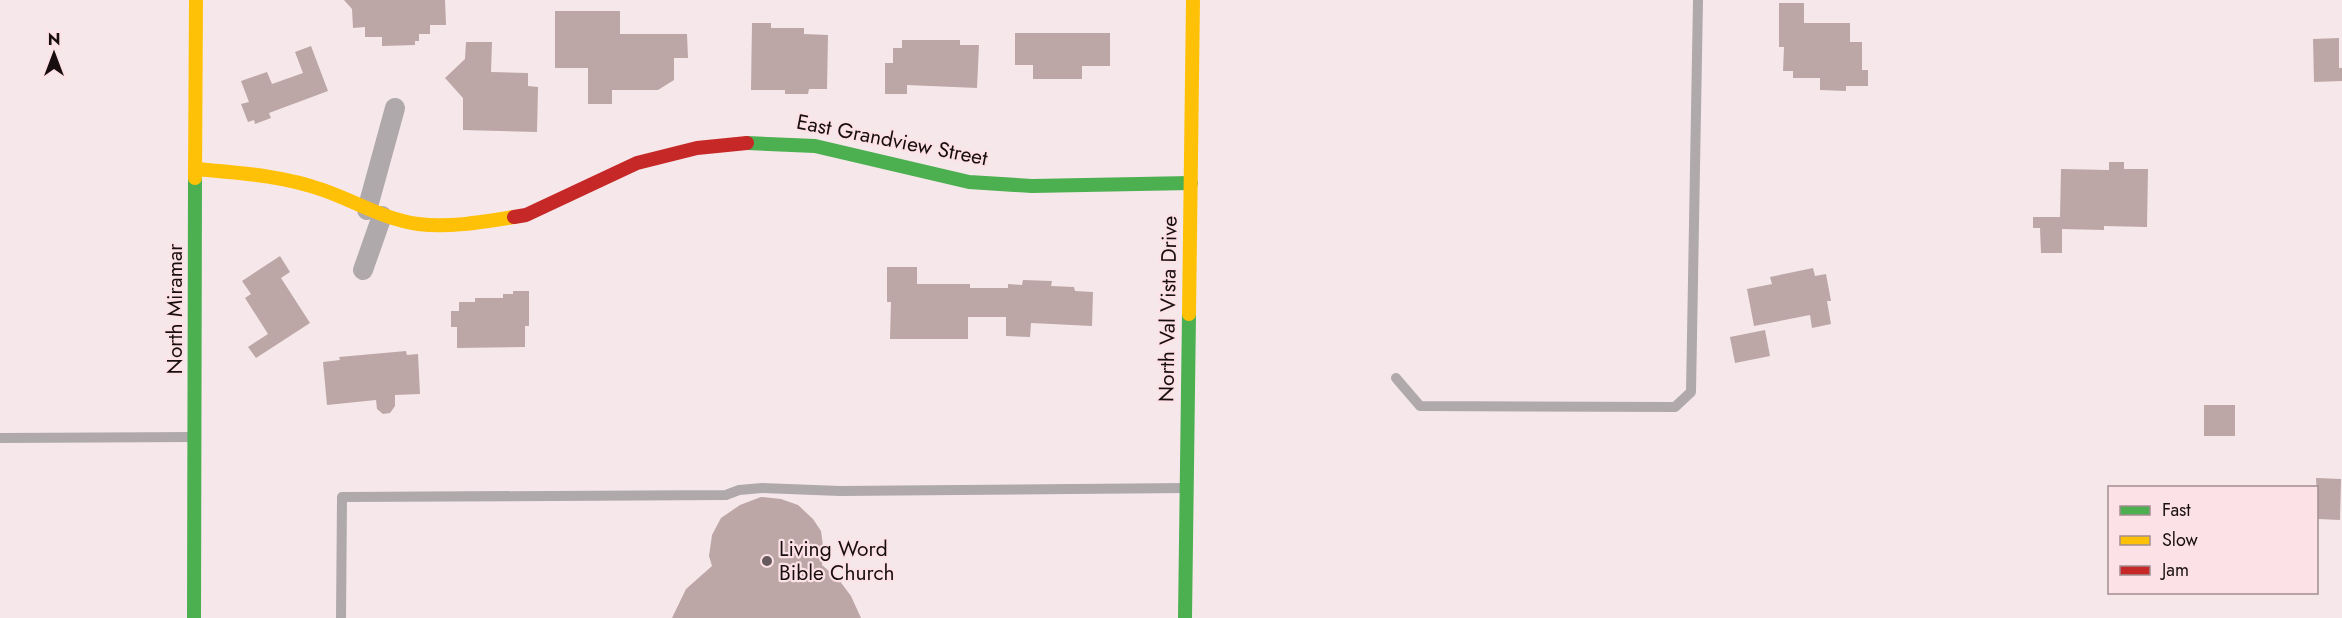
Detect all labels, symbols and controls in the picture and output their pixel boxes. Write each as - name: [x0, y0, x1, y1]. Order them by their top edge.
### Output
- north arrow: [24, 24, 84, 84]
- text: N: [48, 28, 60, 51]
- street label: East Grandview Street: [794, 107, 990, 173]
- street label: North Val Vista Drive: [1151, 215, 1185, 402]
- street label: North Miramar: [160, 243, 190, 374]
- legend: [2108, 486, 2318, 594]
- text: Fast: [2162, 497, 2191, 523]
- text: Slow: [2162, 527, 2199, 553]
- place label: Living Word Bible Church: [779, 534, 894, 588]
- marker: Living Word Bible Church: [760, 554, 774, 568]
- text: Jam: [2160, 557, 2189, 583]

